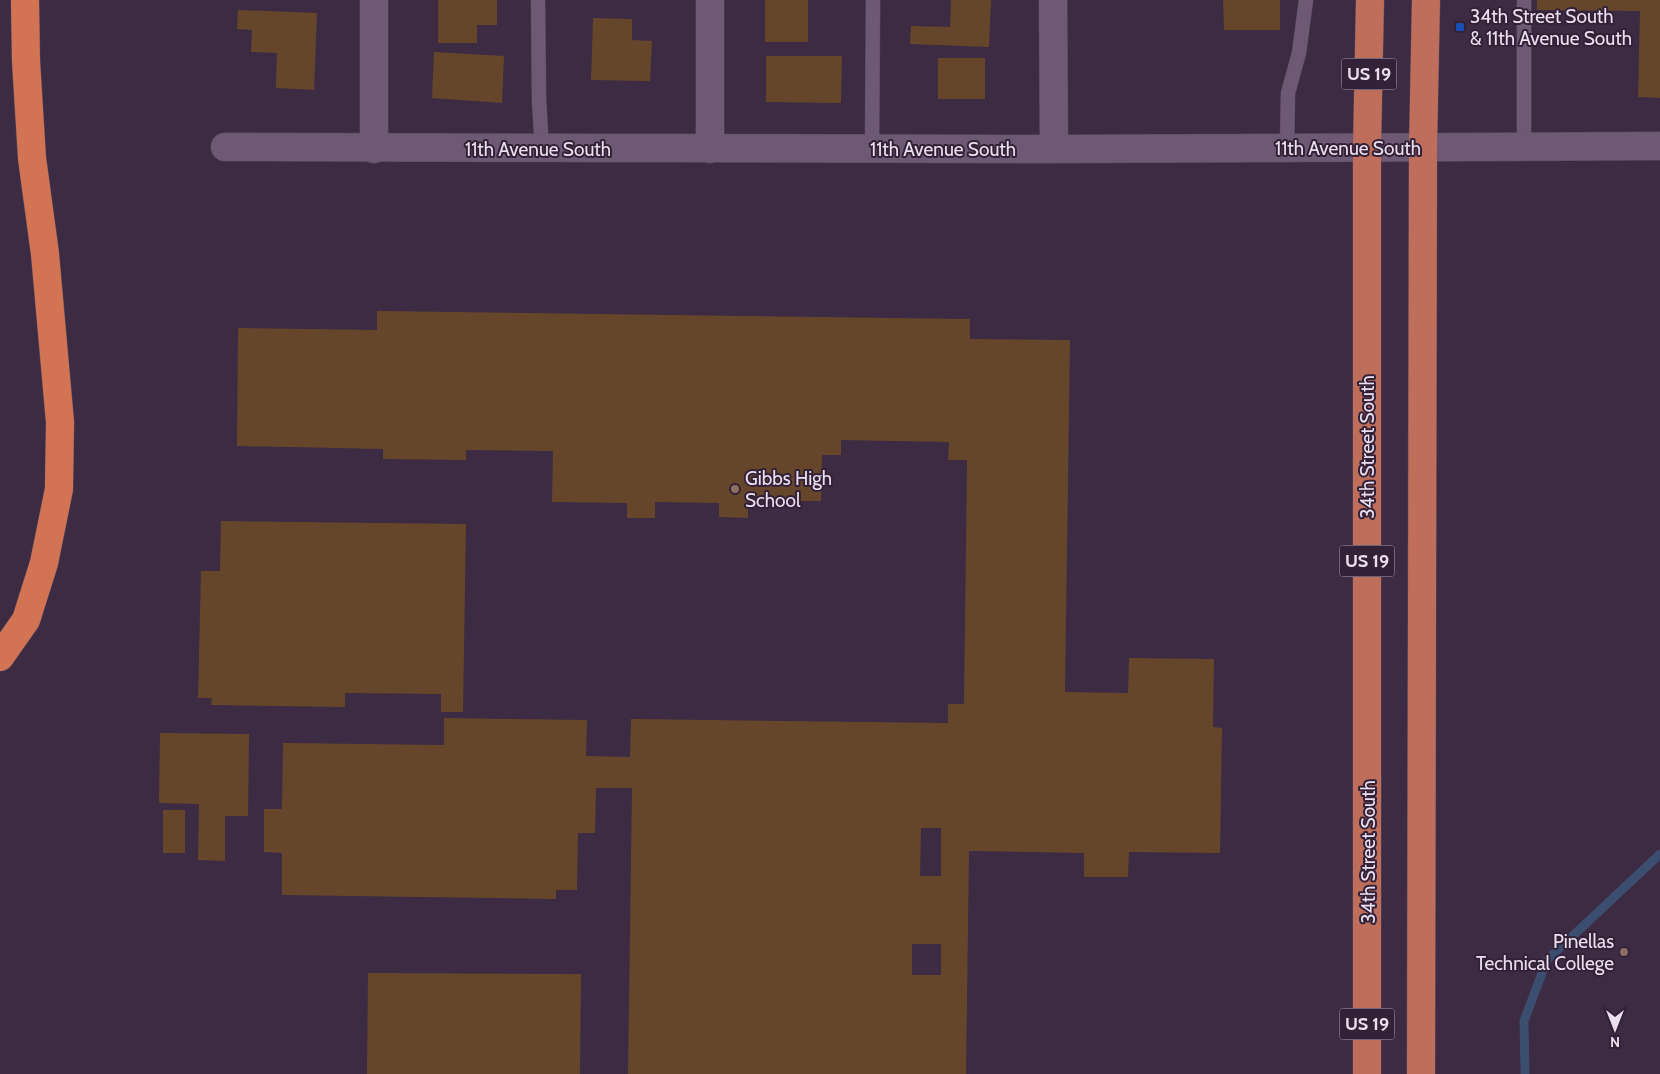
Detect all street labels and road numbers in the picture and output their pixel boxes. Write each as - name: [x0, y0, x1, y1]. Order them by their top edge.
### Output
- road number: US 19: [1342, 59, 1396, 90]
- street label: 11th Avenue South: [1275, 137, 1421, 160]
- street label: 11th Avenue South: [465, 138, 611, 161]
- street label: 11th Avenue South: [870, 138, 1016, 161]
- street label: 34th Street South: [1356, 375, 1379, 519]
- road number: US 19: [1340, 546, 1394, 576]
- street label: 34th Street South: [1357, 780, 1380, 924]
- road number: US 19: [1340, 1009, 1394, 1040]

